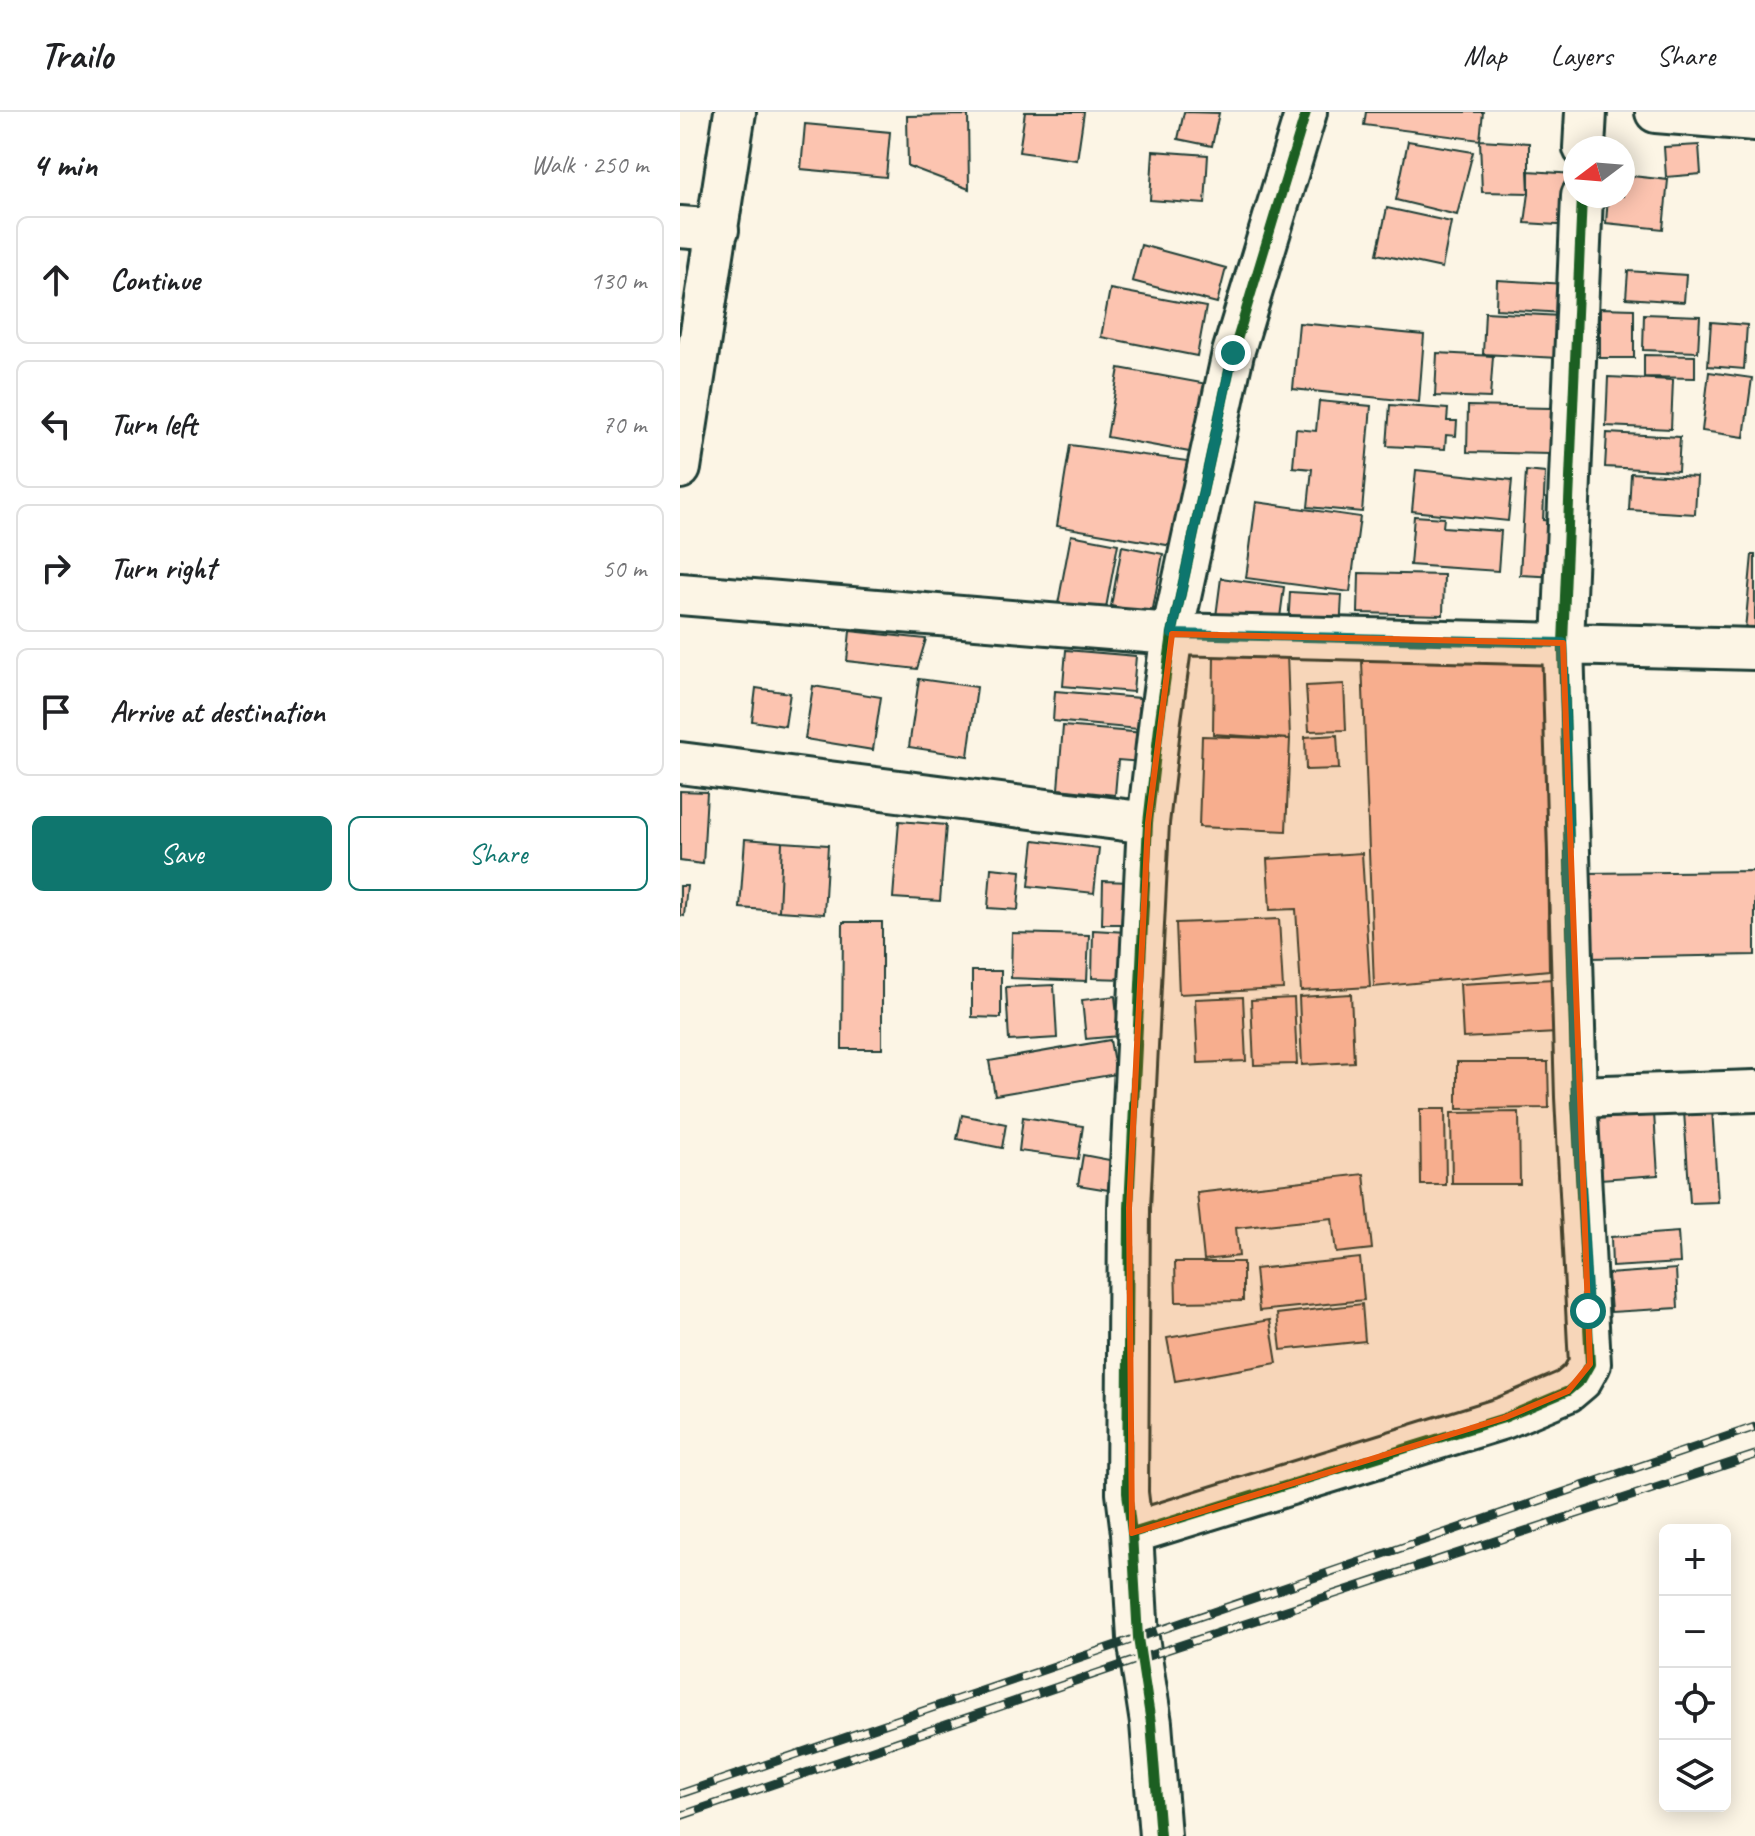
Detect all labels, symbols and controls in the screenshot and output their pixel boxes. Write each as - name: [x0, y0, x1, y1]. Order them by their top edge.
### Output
- text: Trailo: [40, 32, 113, 79]
- text: Map: [1464, 38, 1507, 73]
- text: Layers: [1551, 38, 1612, 73]
- text: Share: [1656, 38, 1715, 73]
- north arrow: [1563, 136, 1635, 208]
- text: 4 min: [32, 143, 97, 186]
- text: Walk · 250 m: [531, 148, 648, 181]
- icon: ahead: [34, 258, 78, 302]
- text: Continue: [110, 261, 200, 299]
- text: 130 m: [590, 264, 646, 297]
- route end: [1215, 335, 1251, 371]
- icon: left: [34, 402, 78, 446]
- text: Turn left: [110, 405, 197, 443]
- text: 70 m: [602, 408, 646, 441]
- icon: right: [34, 546, 78, 590]
- text: Turn right: [110, 549, 215, 587]
- text: 50 m: [602, 552, 646, 585]
- icon: arrive: [34, 690, 78, 734]
- text: Arrive at destination: [110, 693, 325, 731]
- button: Save: [32, 816, 332, 891]
- button: Share: [348, 816, 648, 891]
- route start: [1570, 1293, 1606, 1329]
- map controls: [1659, 1524, 1731, 1812]
- button: +: [1659, 1524, 1731, 1596]
- button: −: [1659, 1596, 1731, 1668]
- button: locate: [1659, 1668, 1731, 1740]
- button: layers: [1659, 1740, 1731, 1812]

